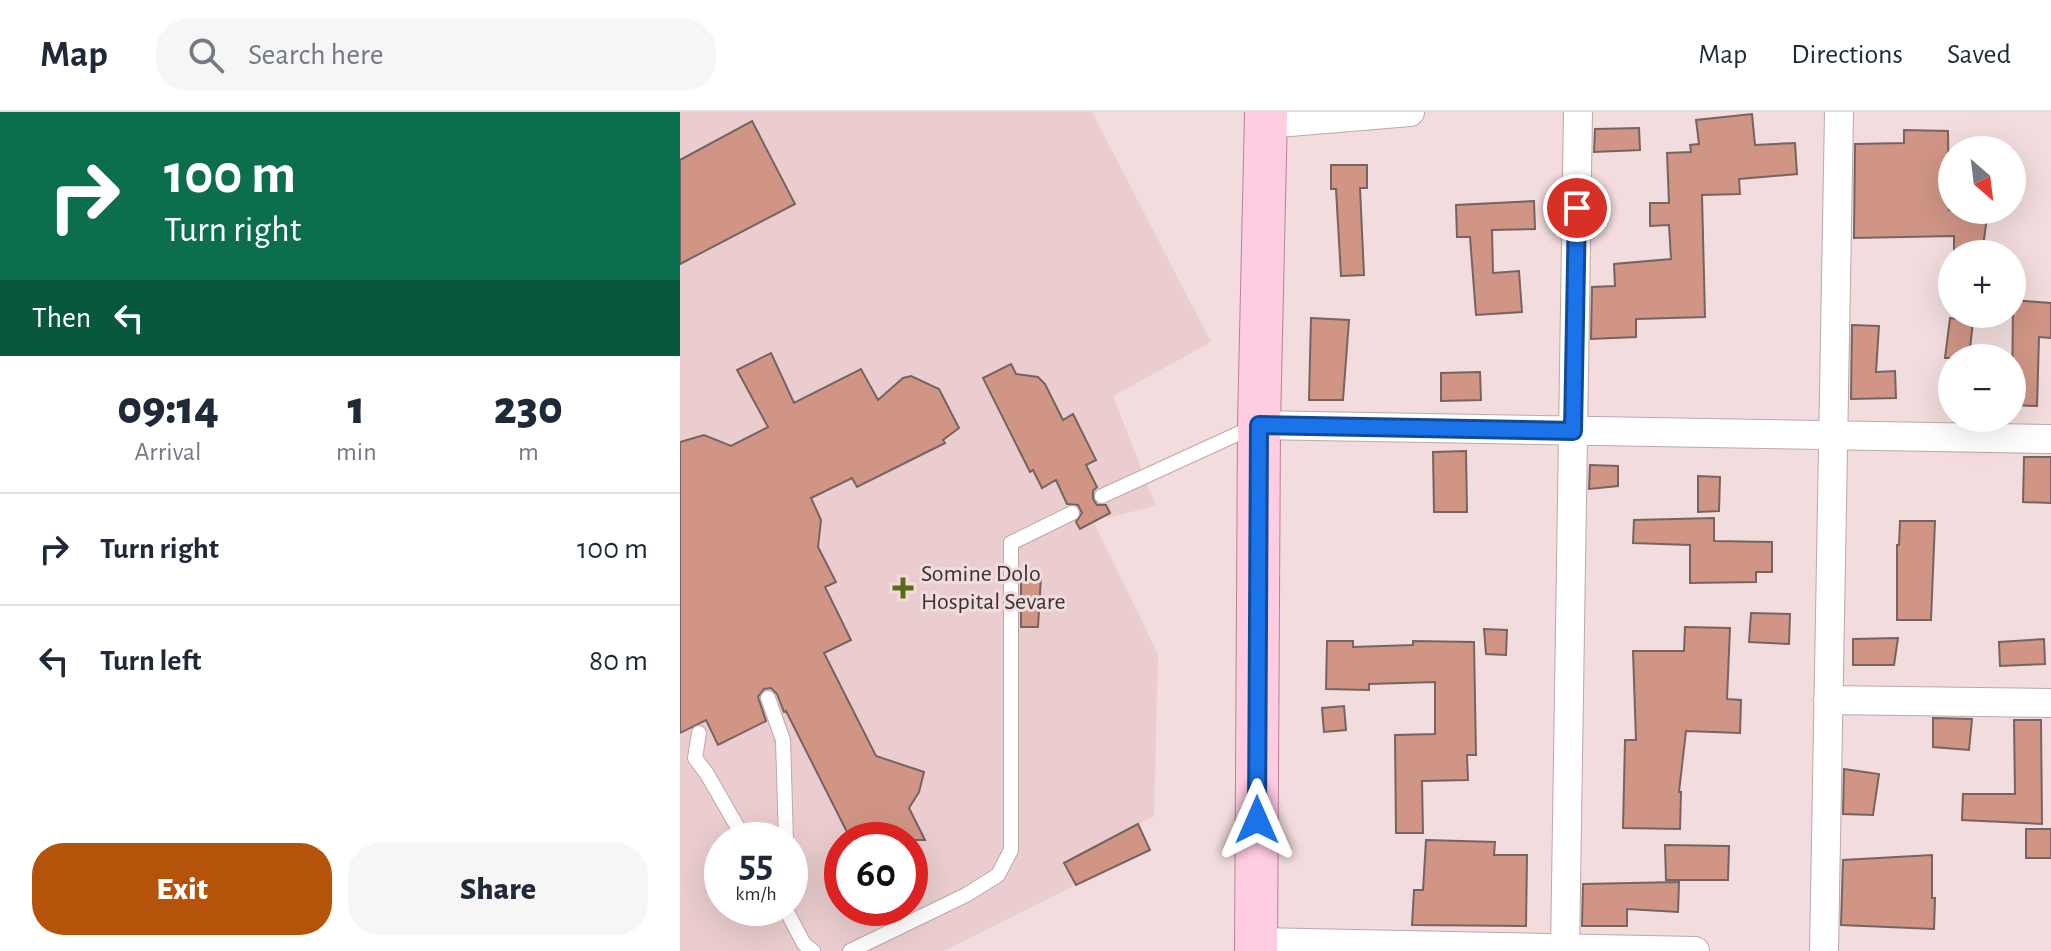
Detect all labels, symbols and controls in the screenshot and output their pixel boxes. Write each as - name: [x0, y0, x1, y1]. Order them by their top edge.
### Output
- search box: [156, 19, 716, 91]
- icon: search: [184, 33, 228, 77]
- text: Map: [40, 36, 108, 74]
- text: Search here: [248, 40, 384, 70]
- text: Map: [1698, 41, 1747, 69]
- text: Directions: [1791, 41, 1903, 69]
- text: Saved: [1947, 41, 2011, 69]
- north arrow: [1938, 136, 2026, 224]
- map controls: [1938, 136, 2026, 432]
- icon: right: [32, 144, 136, 248]
- text: 100 m: [164, 147, 296, 203]
- pin: [1543, 174, 1611, 242]
- icon: arrive: [1555, 186, 1599, 230]
- text: Turn right: [164, 212, 301, 248]
- button: +: [1938, 240, 2026, 328]
- icon: left: [107, 296, 151, 340]
- text: Then: [32, 303, 91, 333]
- button: −: [1938, 344, 2026, 432]
- text: 09:14: [117, 385, 219, 433]
- text: 1: [347, 385, 365, 433]
- text: 230: [494, 385, 563, 433]
- text: Arrival: [135, 439, 201, 465]
- text: min: [336, 439, 377, 465]
- text: m: [518, 439, 539, 465]
- icon: right: [32, 527, 76, 571]
- text: Turn right: [100, 534, 219, 564]
- text: 100 m: [577, 534, 648, 564]
- place label: Somine Dolo Hospital Sevare: [921, 562, 1066, 614]
- marker: Somine Dolo Hospital Sevare: [892, 577, 914, 599]
- icon: left: [32, 639, 76, 683]
- text: Turn left: [100, 646, 201, 676]
- text: 80 m: [589, 646, 648, 676]
- position arrow: [1215, 778, 1299, 862]
- speed limit sign: 60: [824, 822, 928, 926]
- button: Exit: [32, 843, 332, 935]
- button: Share: [348, 843, 648, 935]
- text: 55: [739, 844, 773, 884]
- text: km/h: [735, 884, 777, 904]

